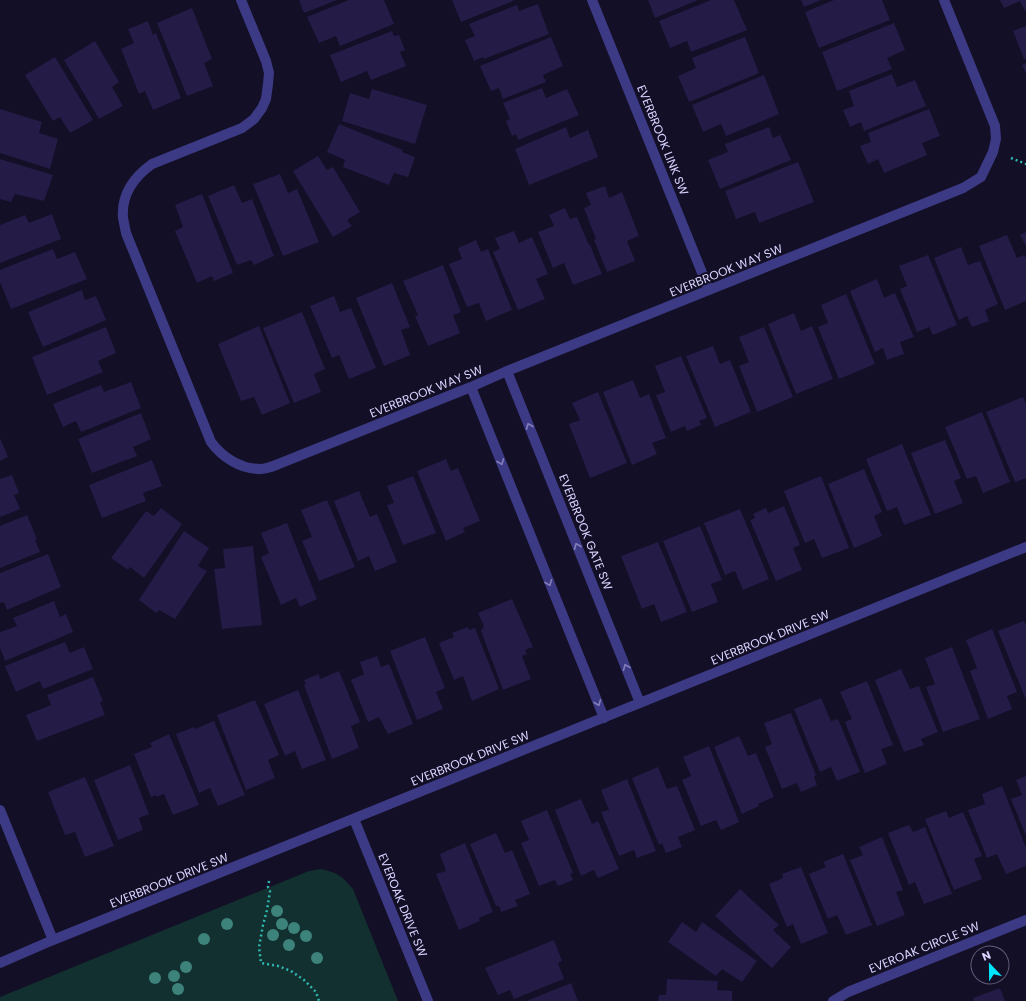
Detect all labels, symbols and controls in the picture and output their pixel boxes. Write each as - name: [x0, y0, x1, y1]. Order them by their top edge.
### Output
- street label: EVERBROOK LINK SW: [633, 82, 693, 198]
- street label: EVERBROOK WAY SW: [667, 239, 785, 300]
- street label: EVERBROOK WAY SW: [367, 360, 485, 421]
- one-way arrow: [525, 422, 533, 429]
- one-way arrow: [496, 458, 504, 465]
- street label: EVERBROOK GATE SW: [555, 471, 617, 593]
- one-way arrow: [574, 543, 582, 550]
- one-way arrow: [545, 579, 553, 586]
- street label: EVERBROOK DRIVE SW: [708, 605, 832, 669]
- one-way arrow: [623, 664, 631, 671]
- one-way arrow: [593, 700, 601, 707]
- street label: EVERBROOK DRIVE SW: [408, 726, 532, 790]
- street label: EVERBROOK DRIVE SW: [107, 848, 231, 912]
- street label: EVEROAK DRIVE SW: [374, 851, 432, 960]
- street label: EVEROAK CIRCLE SW: [866, 917, 982, 977]
- north arrow: [970, 945, 1010, 985]
- text: N: [979, 947, 993, 965]

